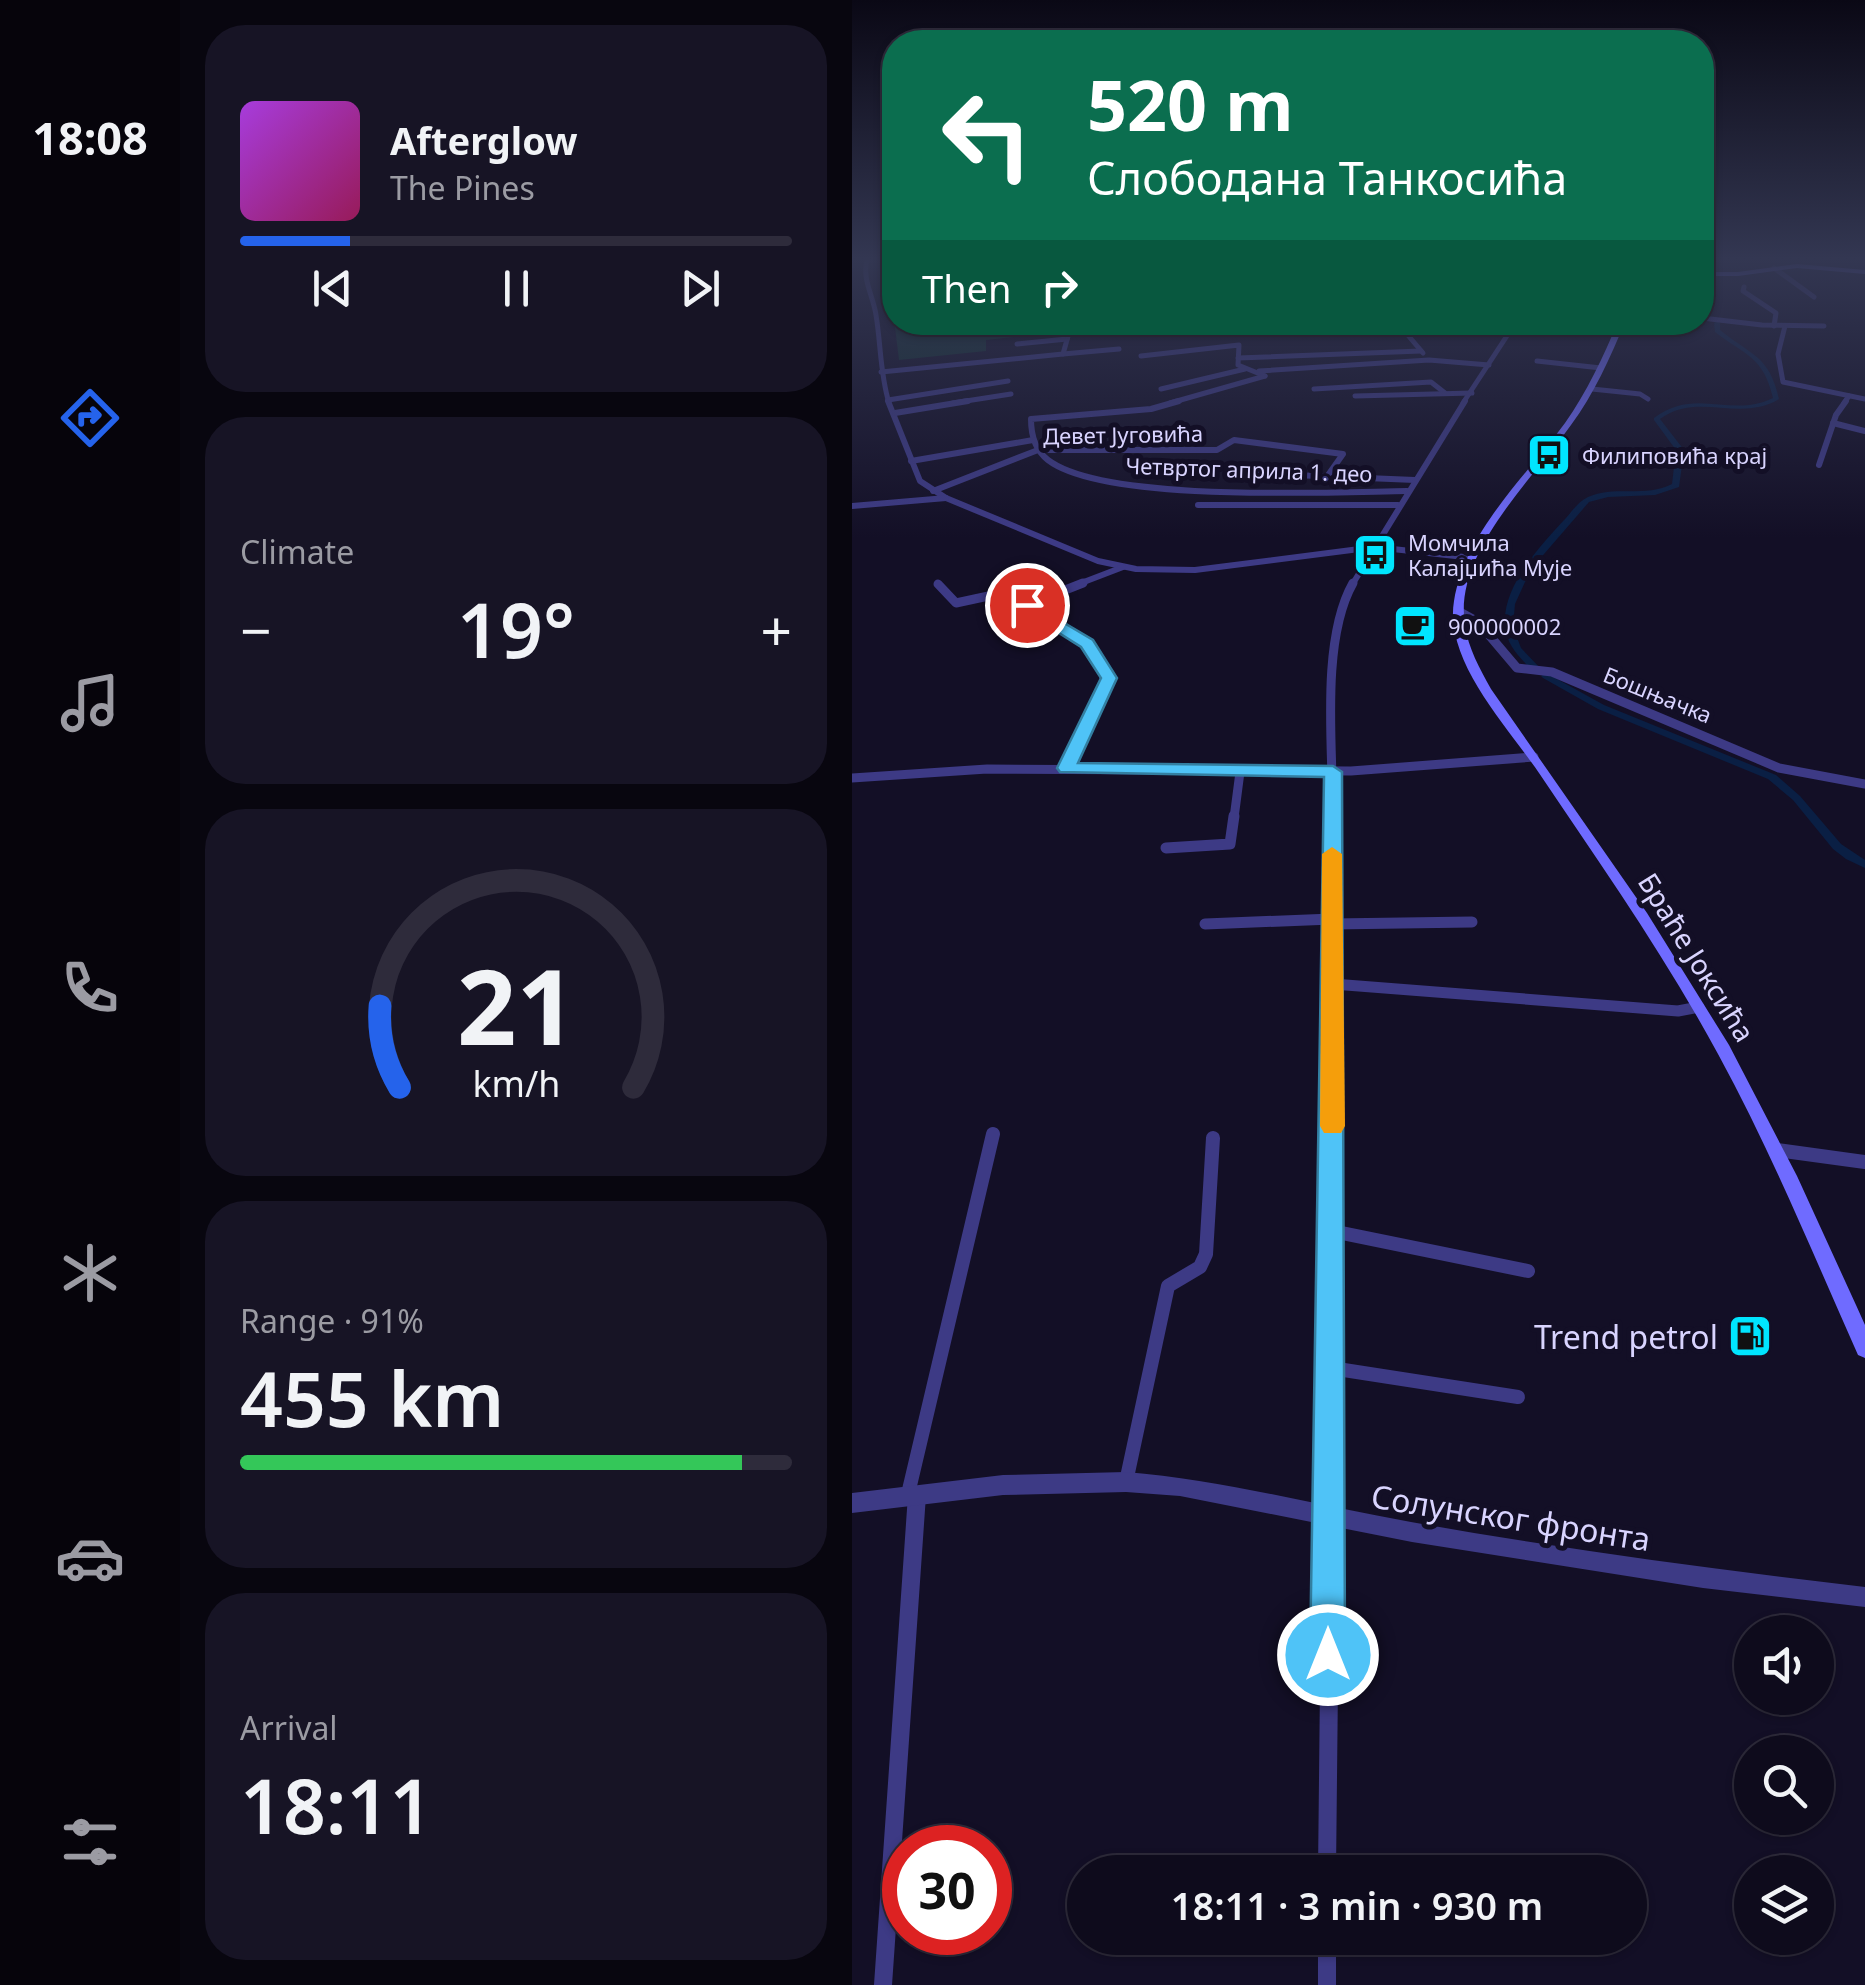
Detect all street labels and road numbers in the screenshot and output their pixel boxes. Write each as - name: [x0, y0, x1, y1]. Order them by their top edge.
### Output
- street label: Девет Југовића: [1043, 418, 1203, 450]
- street label: Четвртог априла 1. део: [1125, 450, 1373, 488]
- street label: Бошњачка: [1599, 659, 1717, 729]
- street label: Браће Јоксића: [1630, 865, 1764, 1049]
- street label: Солунског фронта: [1368, 1474, 1654, 1560]

